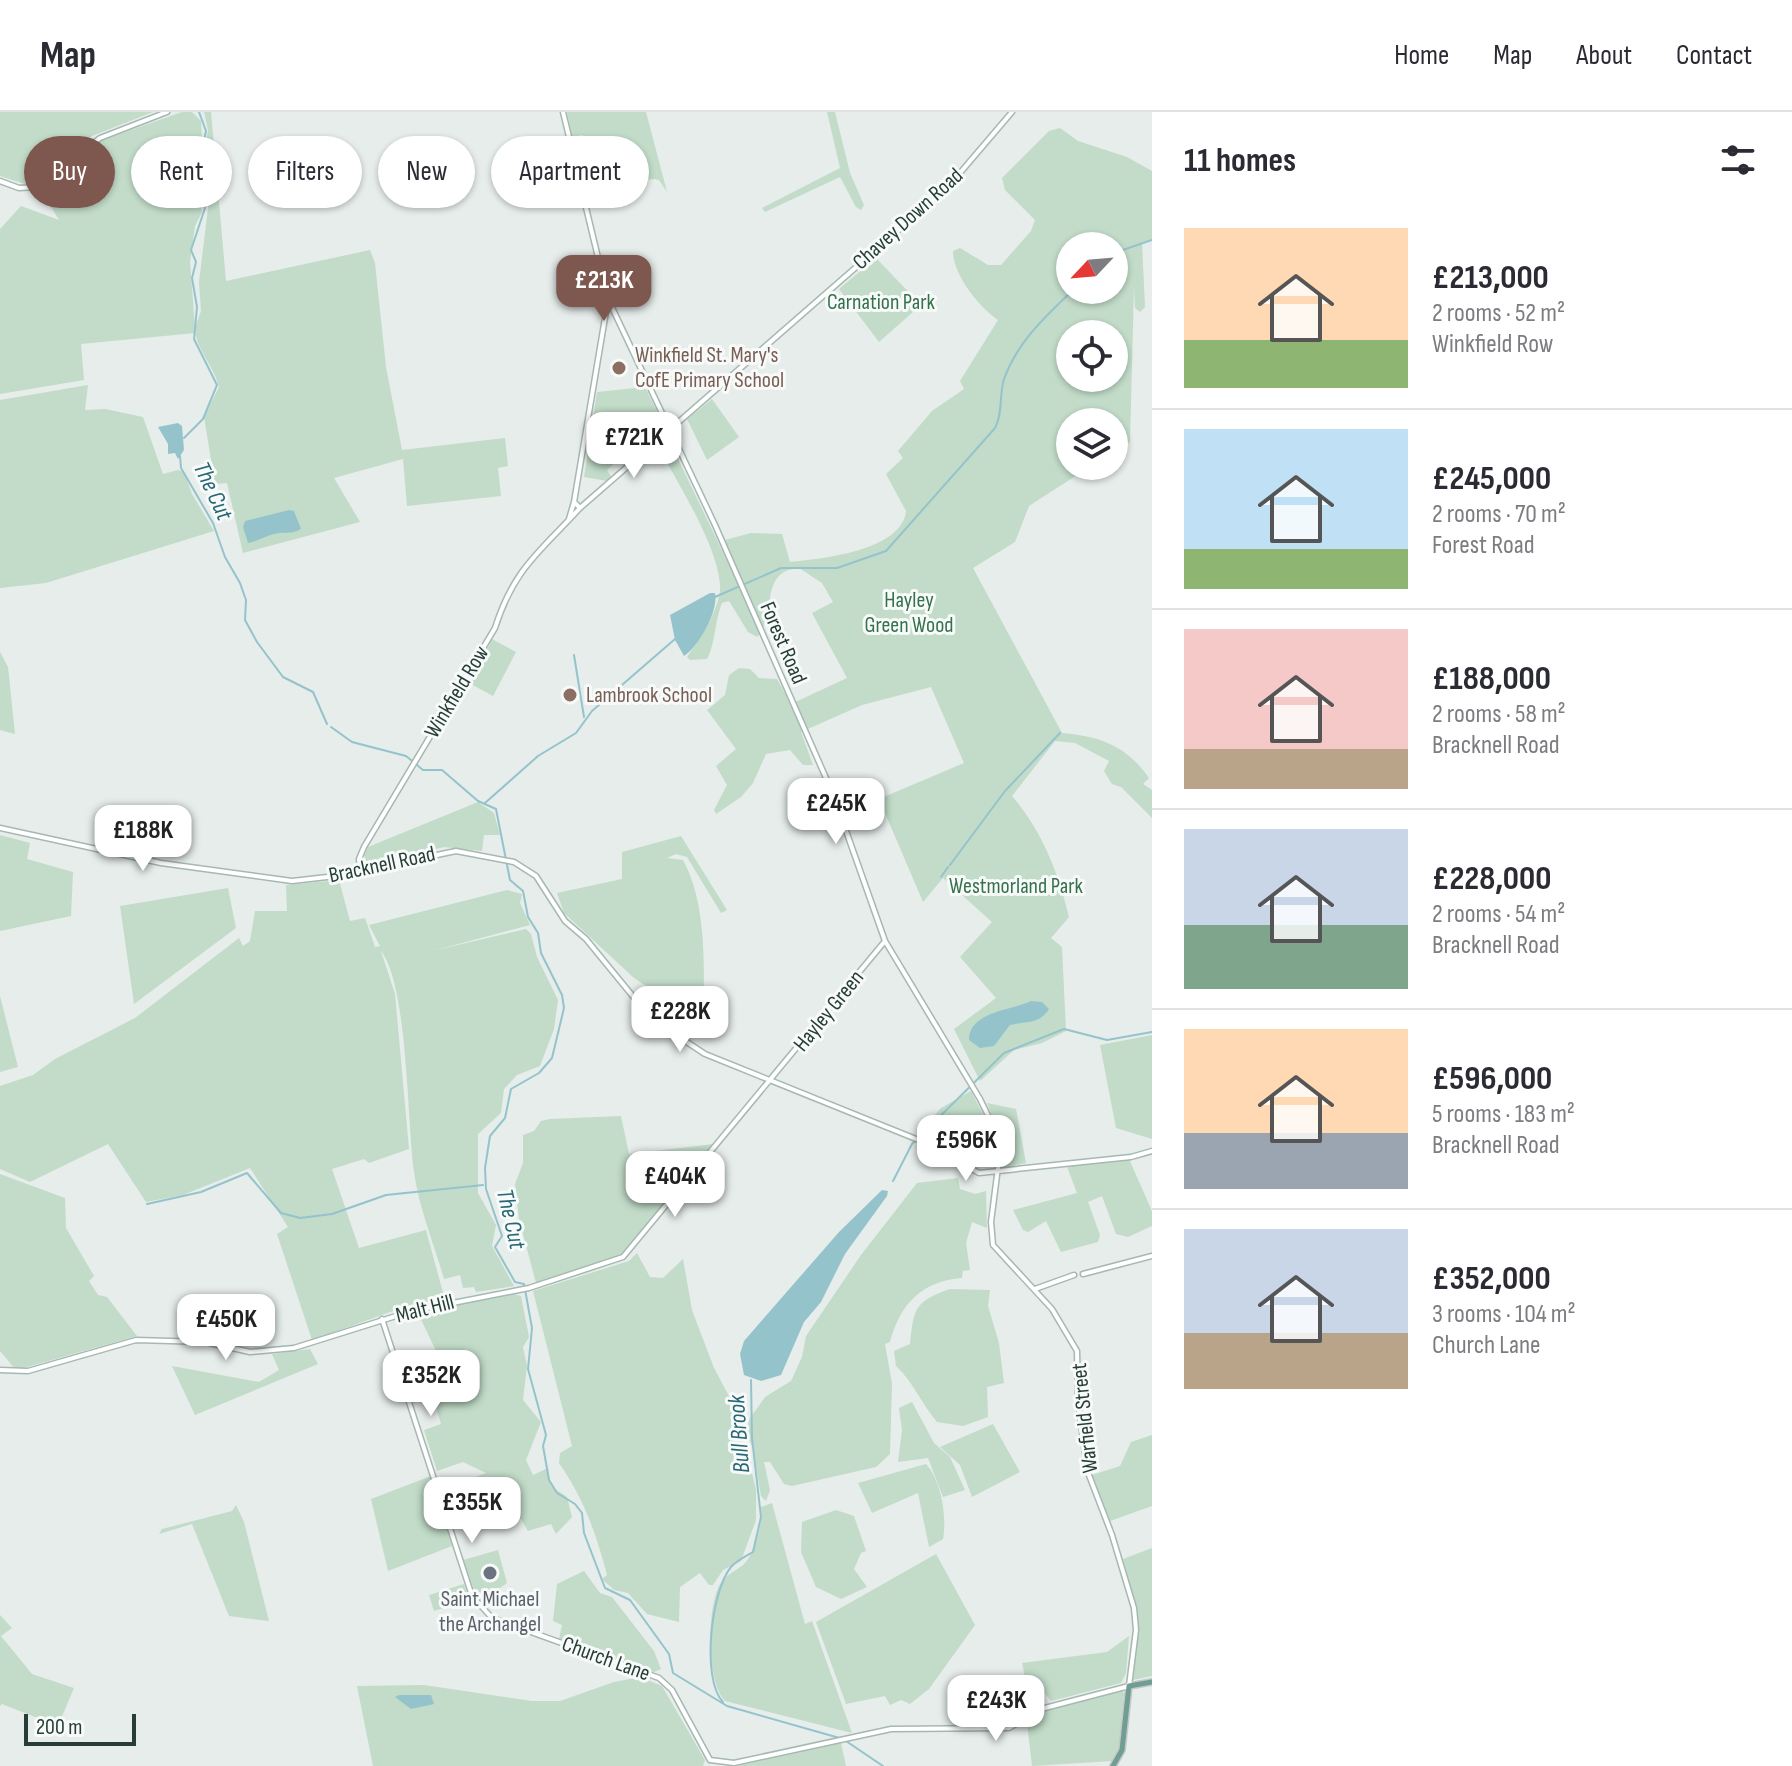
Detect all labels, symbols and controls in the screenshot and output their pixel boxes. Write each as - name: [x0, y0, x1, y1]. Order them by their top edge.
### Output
- text: Map: [40, 33, 96, 78]
- text: Home: [1394, 39, 1449, 72]
- text: Map: [1493, 39, 1532, 72]
- text: About: [1576, 39, 1632, 72]
- text: Contact: [1676, 39, 1752, 72]
- chip: Buy: [24, 136, 115, 208]
- chip: Rent: [131, 136, 232, 208]
- chip: Filters: [248, 136, 362, 208]
- chip: New: [378, 136, 475, 208]
- chip: Apartment: [491, 136, 649, 208]
- icon: filters: [1716, 138, 1760, 182]
- text: 11 homes: [1184, 140, 1296, 181]
- street label: Chavey Down Road: [847, 162, 969, 276]
- north arrow: [1056, 232, 1128, 304]
- map controls: [1056, 232, 1128, 480]
- pin: £213K: [548, 255, 660, 323]
- text: £213,000: [1432, 257, 1549, 298]
- icon: home: [1248, 260, 1344, 356]
- text: £213K: [574, 265, 634, 296]
- park label: Carnation Park: [827, 289, 936, 316]
- text: 2 rooms · 52 m²: [1432, 298, 1565, 329]
- button: locate: [1056, 320, 1128, 392]
- text: Winkfield Row: [1432, 329, 1553, 360]
- place label: Winkfield St. Mary's CofE Primary School: [635, 342, 784, 394]
- marker: Winkfield St. Mary's CofE Primary School: [610, 359, 628, 377]
- button: layers: [1056, 408, 1128, 480]
- pin: £721K: [578, 412, 690, 480]
- text: £721K: [604, 422, 664, 453]
- water label: The Cut: [187, 457, 239, 525]
- text: £245,000: [1432, 458, 1551, 499]
- icon: home: [1248, 461, 1344, 557]
- text: 2 rooms · 70 m²: [1432, 499, 1566, 530]
- text: Forest Road: [1432, 530, 1535, 561]
- park label: Hayley Green Wood: [865, 587, 953, 639]
- street label: Forest Road: [754, 598, 812, 688]
- street label: Winkfield Row: [419, 641, 495, 743]
- text: £188,000: [1432, 658, 1551, 699]
- icon: home: [1248, 661, 1344, 757]
- place label: Lambrook School: [586, 682, 712, 709]
- marker: Lambrook School: [561, 686, 579, 704]
- text: 2 rooms · 58 m²: [1432, 699, 1566, 730]
- text: Bracknell Road: [1432, 730, 1560, 761]
- pin: £245K: [780, 778, 892, 846]
- text: £245K: [806, 788, 867, 819]
- pin: £188K: [87, 805, 199, 873]
- text: £188K: [113, 815, 173, 846]
- street label: Bracknell Road: [326, 841, 438, 889]
- text: £228,000: [1432, 858, 1551, 899]
- icon: home: [1248, 861, 1344, 957]
- park label: Westmorland Park: [949, 873, 1083, 900]
- text: 2 rooms · 54 m²: [1432, 899, 1565, 930]
- text: Bracknell Road: [1432, 930, 1560, 961]
- street label: Hayley Green: [788, 965, 870, 1057]
- pin: £228K: [624, 986, 736, 1054]
- text: £228K: [649, 996, 711, 1027]
- text: £596,000: [1432, 1058, 1552, 1099]
- icon: home: [1248, 1061, 1344, 1157]
- text: 5 rooms · 183 m²: [1432, 1099, 1575, 1130]
- pin: £596K: [910, 1115, 1022, 1183]
- text: £596K: [935, 1125, 997, 1156]
- text: Bracknell Road: [1432, 1130, 1560, 1161]
- pin: £404K: [619, 1151, 731, 1219]
- text: £404K: [644, 1161, 706, 1192]
- water label: The Cut: [490, 1186, 532, 1253]
- text: £352,000: [1432, 1258, 1551, 1299]
- icon: home: [1248, 1261, 1344, 1357]
- street label: Malt Hill: [393, 1289, 457, 1329]
- pin: £450K: [170, 1294, 282, 1362]
- text: 3 rooms · 104 m²: [1432, 1299, 1576, 1330]
- text: £450K: [195, 1304, 257, 1335]
- text: Church Lane: [1432, 1330, 1541, 1361]
- pin: £352K: [375, 1350, 487, 1418]
- text: £352K: [401, 1360, 461, 1391]
- street label: Warfield Street: [1066, 1361, 1104, 1474]
- water label: Bull Brook: [722, 1393, 756, 1474]
- pin: £355K: [416, 1477, 528, 1545]
- text: £355K: [442, 1487, 502, 1518]
- marker: Saint Michael the Archangel: [481, 1564, 499, 1582]
- place label: Saint Michael the Archangel: [439, 1586, 541, 1638]
- street label: Church Lane: [558, 1631, 654, 1687]
- pin: £243K: [940, 1675, 1052, 1743]
- text: £243K: [965, 1685, 1027, 1716]
- scale bar: [24, 1710, 136, 1746]
- text: 200 m: [36, 1714, 82, 1741]

